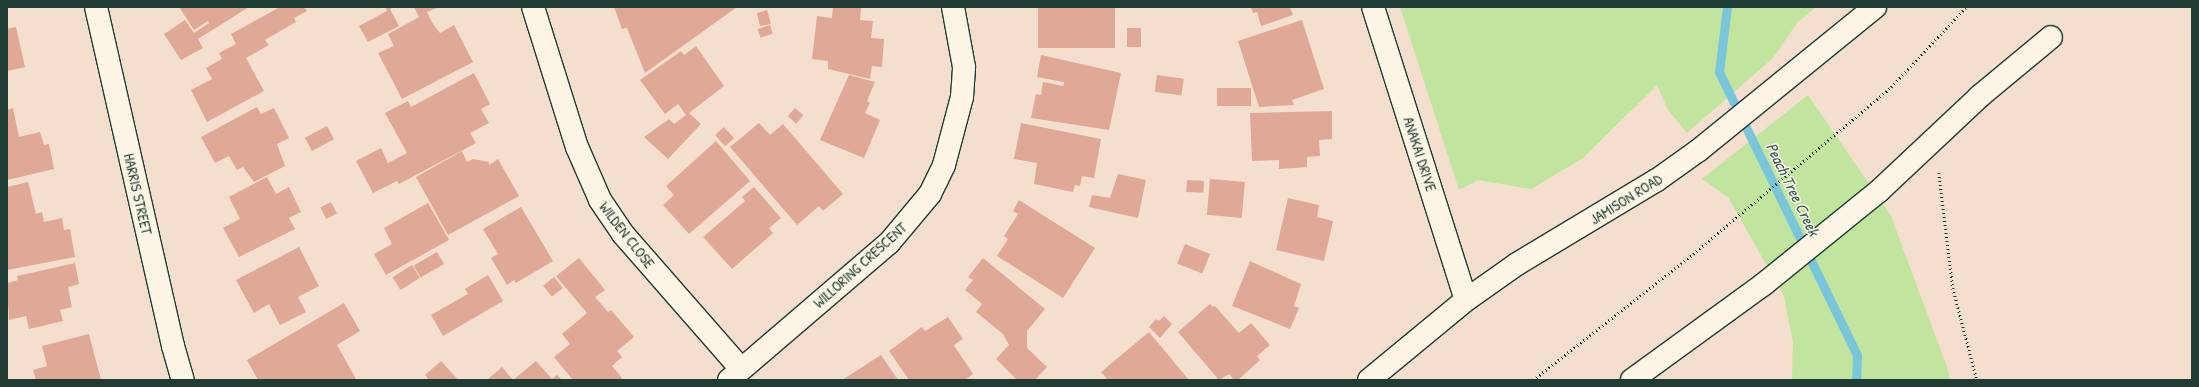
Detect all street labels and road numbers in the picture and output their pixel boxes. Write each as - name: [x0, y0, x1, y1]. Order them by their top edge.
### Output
- street label: ANAKAI DRIVE: [1400, 114, 1440, 194]
- street label: HARRIS STREET: [120, 152, 156, 236]
- street label: JAMISON ROAD: [1587, 170, 1665, 228]
- street label: WILDEN CLOSE: [596, 198, 658, 272]
- street label: WILLORING CRESCENT: [810, 218, 910, 312]

